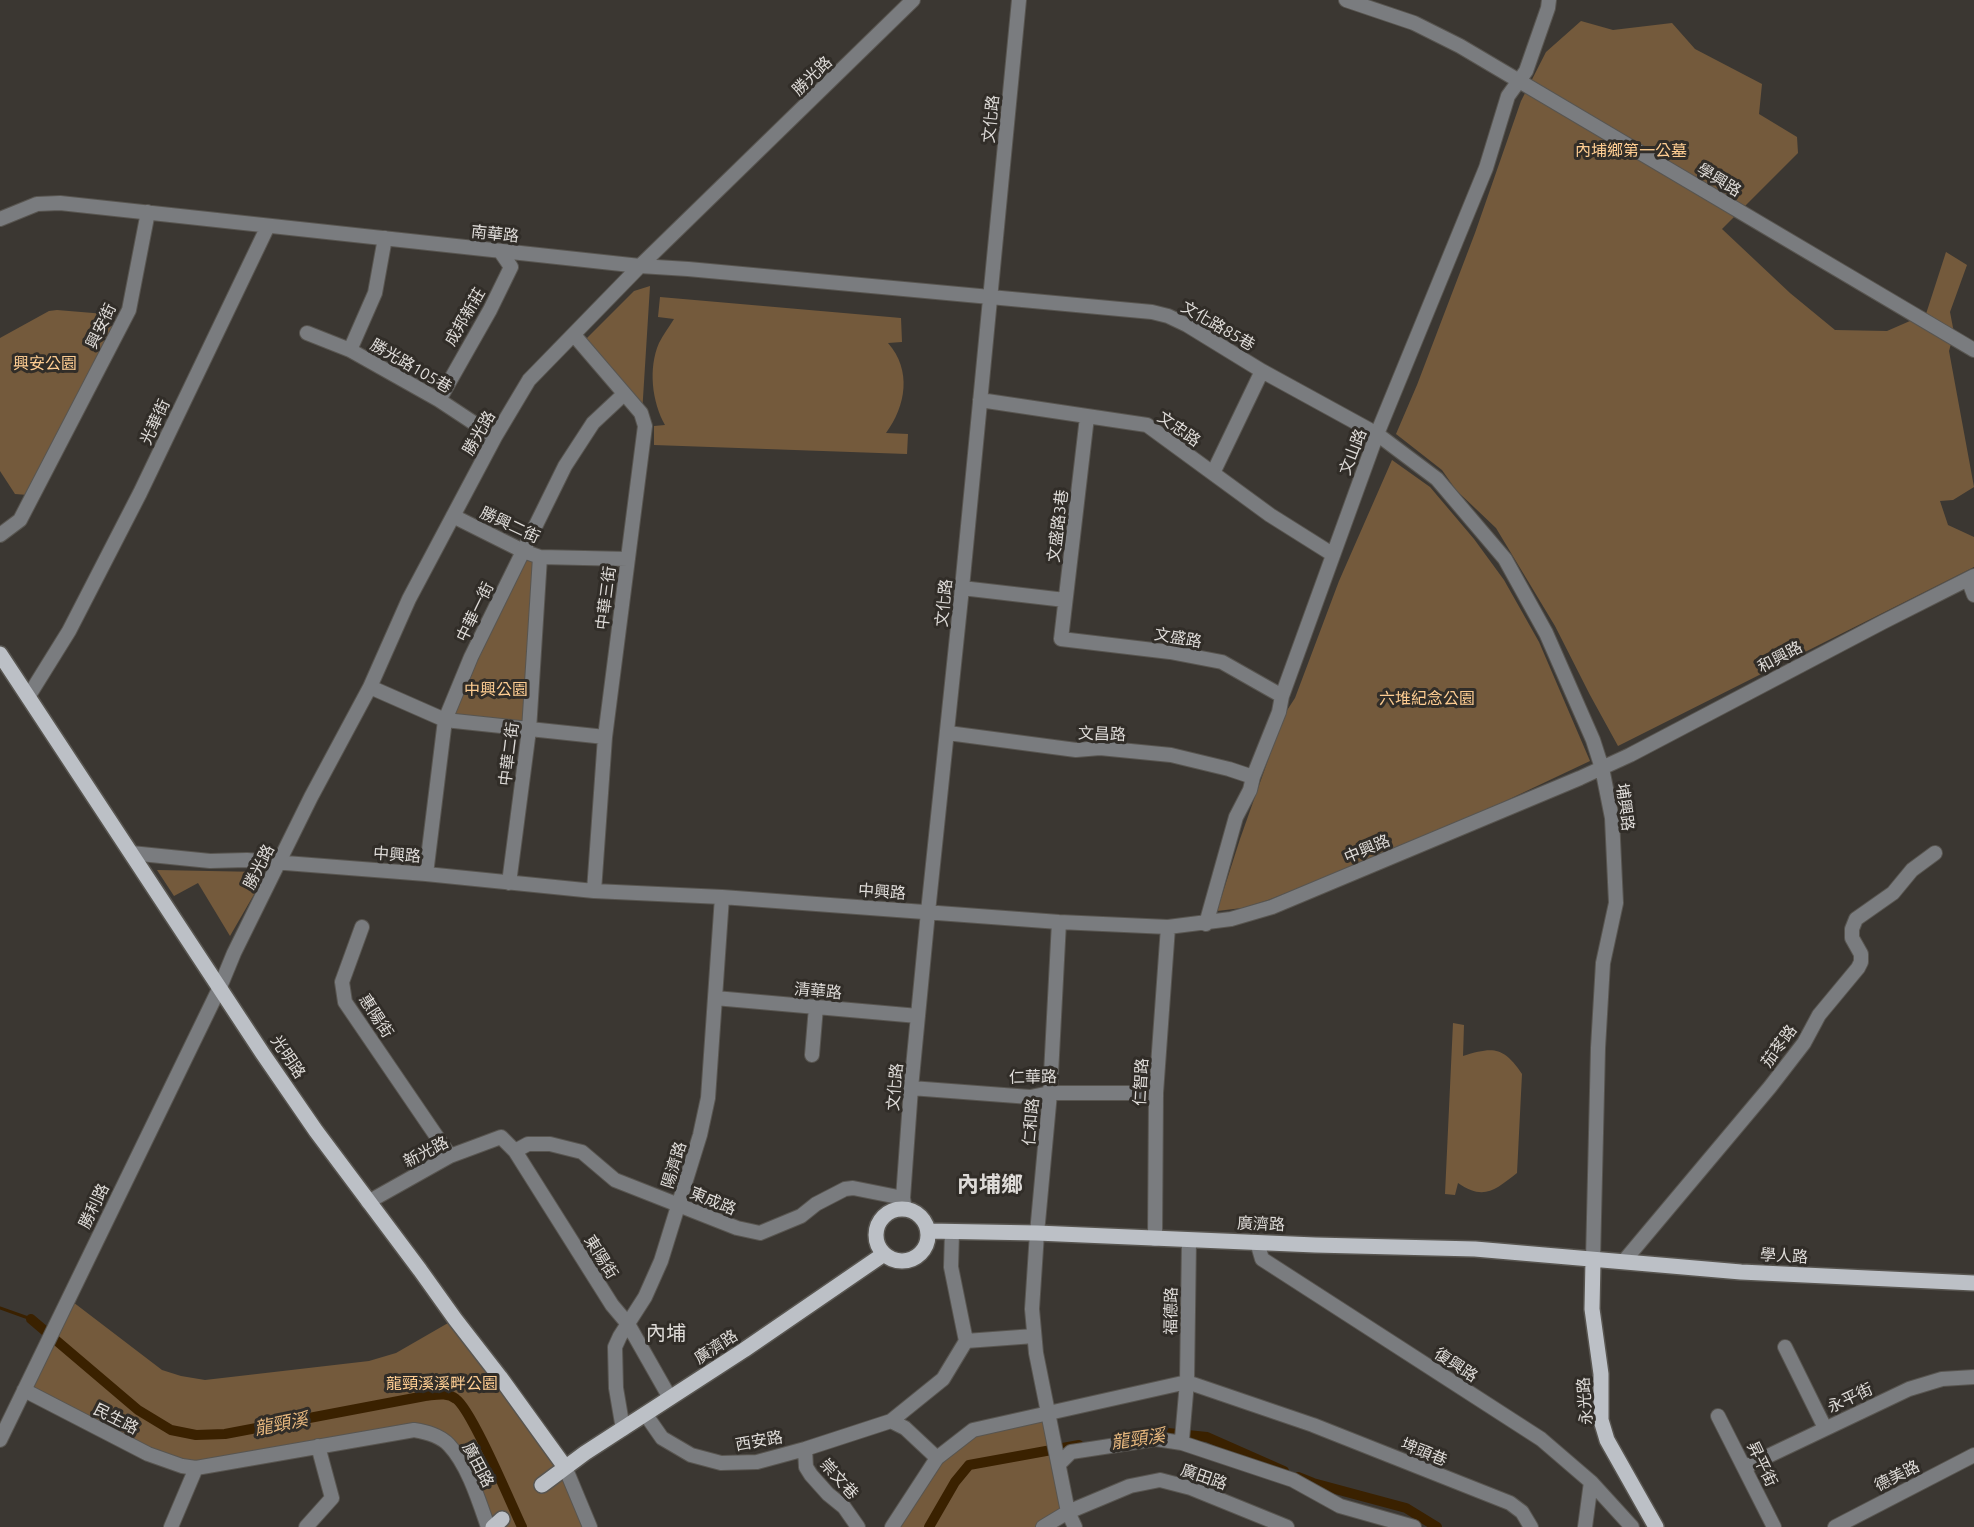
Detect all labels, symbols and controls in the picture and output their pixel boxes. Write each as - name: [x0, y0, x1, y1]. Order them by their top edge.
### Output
- street label: 勝光路: [788, 52, 836, 100]
- street label: 文化路: [979, 94, 1003, 144]
- park label: 內埔鄉第一公墓: [1575, 141, 1687, 161]
- street label: 學興路: [1693, 159, 1745, 201]
- street label: 南華路: [470, 222, 520, 246]
- street label: 成邦新莊: [441, 284, 489, 350]
- street label: 文化路85巷: [1178, 297, 1258, 355]
- street label: 興安街: [82, 300, 120, 352]
- street label: 勝光路105巷: [367, 335, 455, 397]
- park label: 興安公園: [13, 354, 77, 374]
- street label: 光華街: [136, 396, 174, 448]
- street label: 勝光路: [459, 407, 499, 459]
- street label: 文忠路: [1154, 407, 1204, 451]
- street label: 文山路: [1335, 426, 1371, 478]
- street label: 文盛路3巷: [1044, 489, 1072, 563]
- street label: 勝興二街: [477, 503, 543, 547]
- street label: 中華三街: [593, 565, 619, 631]
- street label: 文化路: [932, 578, 956, 628]
- street label: 中華一街: [452, 579, 498, 645]
- street label: 文盛路: [1153, 624, 1203, 652]
- street label: 和興路: [1754, 637, 1806, 677]
- park label: 中興公園: [464, 680, 528, 700]
- park label: 六堆紀念公園: [1379, 689, 1475, 709]
- street label: 中華二街: [496, 721, 522, 787]
- street label: 文昌路: [1078, 724, 1126, 744]
- street label: 埔興路: [1612, 782, 1638, 832]
- street label: 中興路: [1341, 831, 1393, 867]
- street label: 勝光路: [240, 841, 278, 893]
- street label: 中興路: [372, 844, 422, 866]
- street label: 中興路: [857, 881, 907, 903]
- street label: 清華路: [793, 979, 843, 1003]
- street label: 惠陽街: [355, 991, 397, 1041]
- street label: 茄苳路: [1757, 1021, 1801, 1071]
- street label: 光明路: [267, 1032, 309, 1082]
- street label: 仁智路: [1130, 1058, 1152, 1106]
- street label: 文化路: [883, 1062, 907, 1112]
- street label: 仁華路: [1009, 1067, 1057, 1087]
- street label: 仁和路: [1019, 1097, 1043, 1147]
- street label: 新光路: [400, 1133, 452, 1171]
- street label: 陽濟路: [658, 1139, 690, 1191]
- district label: 內埔鄉: [957, 1172, 1023, 1198]
- street label: 勝利路: [75, 1180, 113, 1232]
- street label: 東成路: [687, 1183, 739, 1219]
- street label: 廣濟路: [1237, 1214, 1285, 1234]
- street label: 東陽街: [580, 1232, 622, 1282]
- street label: 學人路: [1760, 1245, 1808, 1267]
- street label: 福德路: [1161, 1287, 1181, 1335]
- district label: 內埔: [646, 1321, 686, 1345]
- street label: 廣濟路: [691, 1326, 741, 1368]
- street label: 復興路: [1431, 1344, 1481, 1386]
- park label: 龍頸溪溪畔公園: [386, 1374, 498, 1394]
- street label: 永光路: [1574, 1376, 1596, 1426]
- street label: 永平街: [1824, 1379, 1876, 1417]
- street label: 民生路: [90, 1400, 142, 1438]
- water label: 龍頸溪: [252, 1408, 310, 1440]
- water label: 龍頸溪: [1110, 1425, 1166, 1453]
- street label: 西安路: [734, 1427, 784, 1455]
- street label: 埤頭巷: [1398, 1434, 1450, 1470]
- street label: 昇平街: [1743, 1438, 1781, 1490]
- street label: 廣田路: [458, 1439, 498, 1491]
- street label: 崇文巷: [816, 1455, 862, 1503]
- street label: 德美路: [1871, 1457, 1923, 1495]
- street label: 廣田路: [1178, 1460, 1230, 1494]

